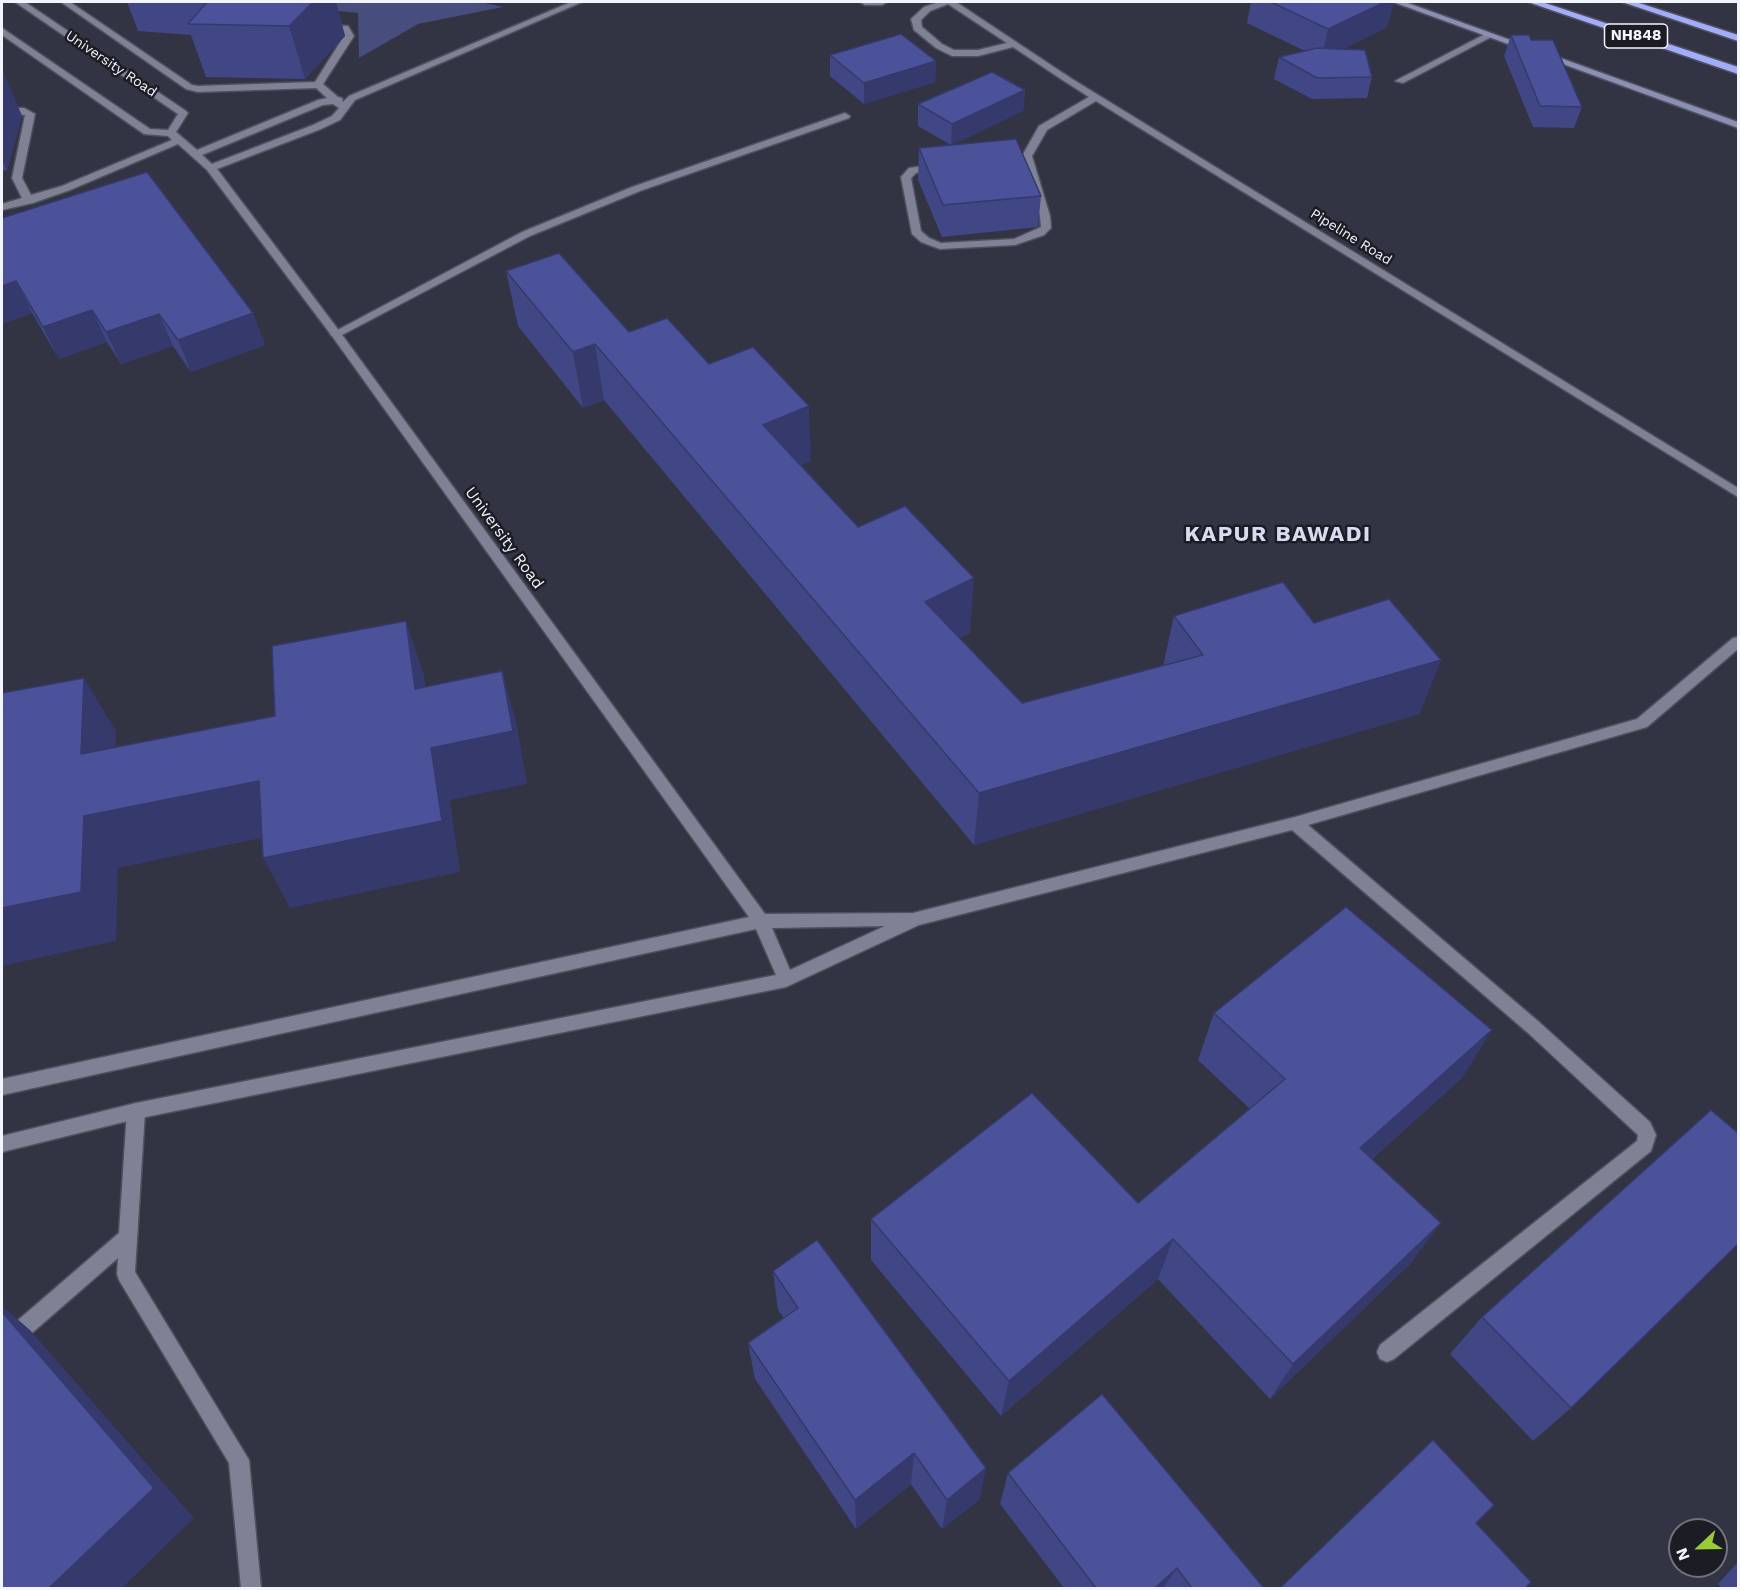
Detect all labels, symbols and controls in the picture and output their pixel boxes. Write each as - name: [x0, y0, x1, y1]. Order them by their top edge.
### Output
- road number: NH848: [1604, 24, 1668, 48]
- street label: University Road: [62, 27, 160, 101]
- street label: Pipeline Road: [1307, 205, 1395, 269]
- street label: University Road: [461, 483, 547, 593]
- district label: KAPUR BAWADI: [1185, 522, 1371, 548]
- north arrow: [1668, 1518, 1728, 1578]
- text: N: [1672, 1545, 1694, 1563]

